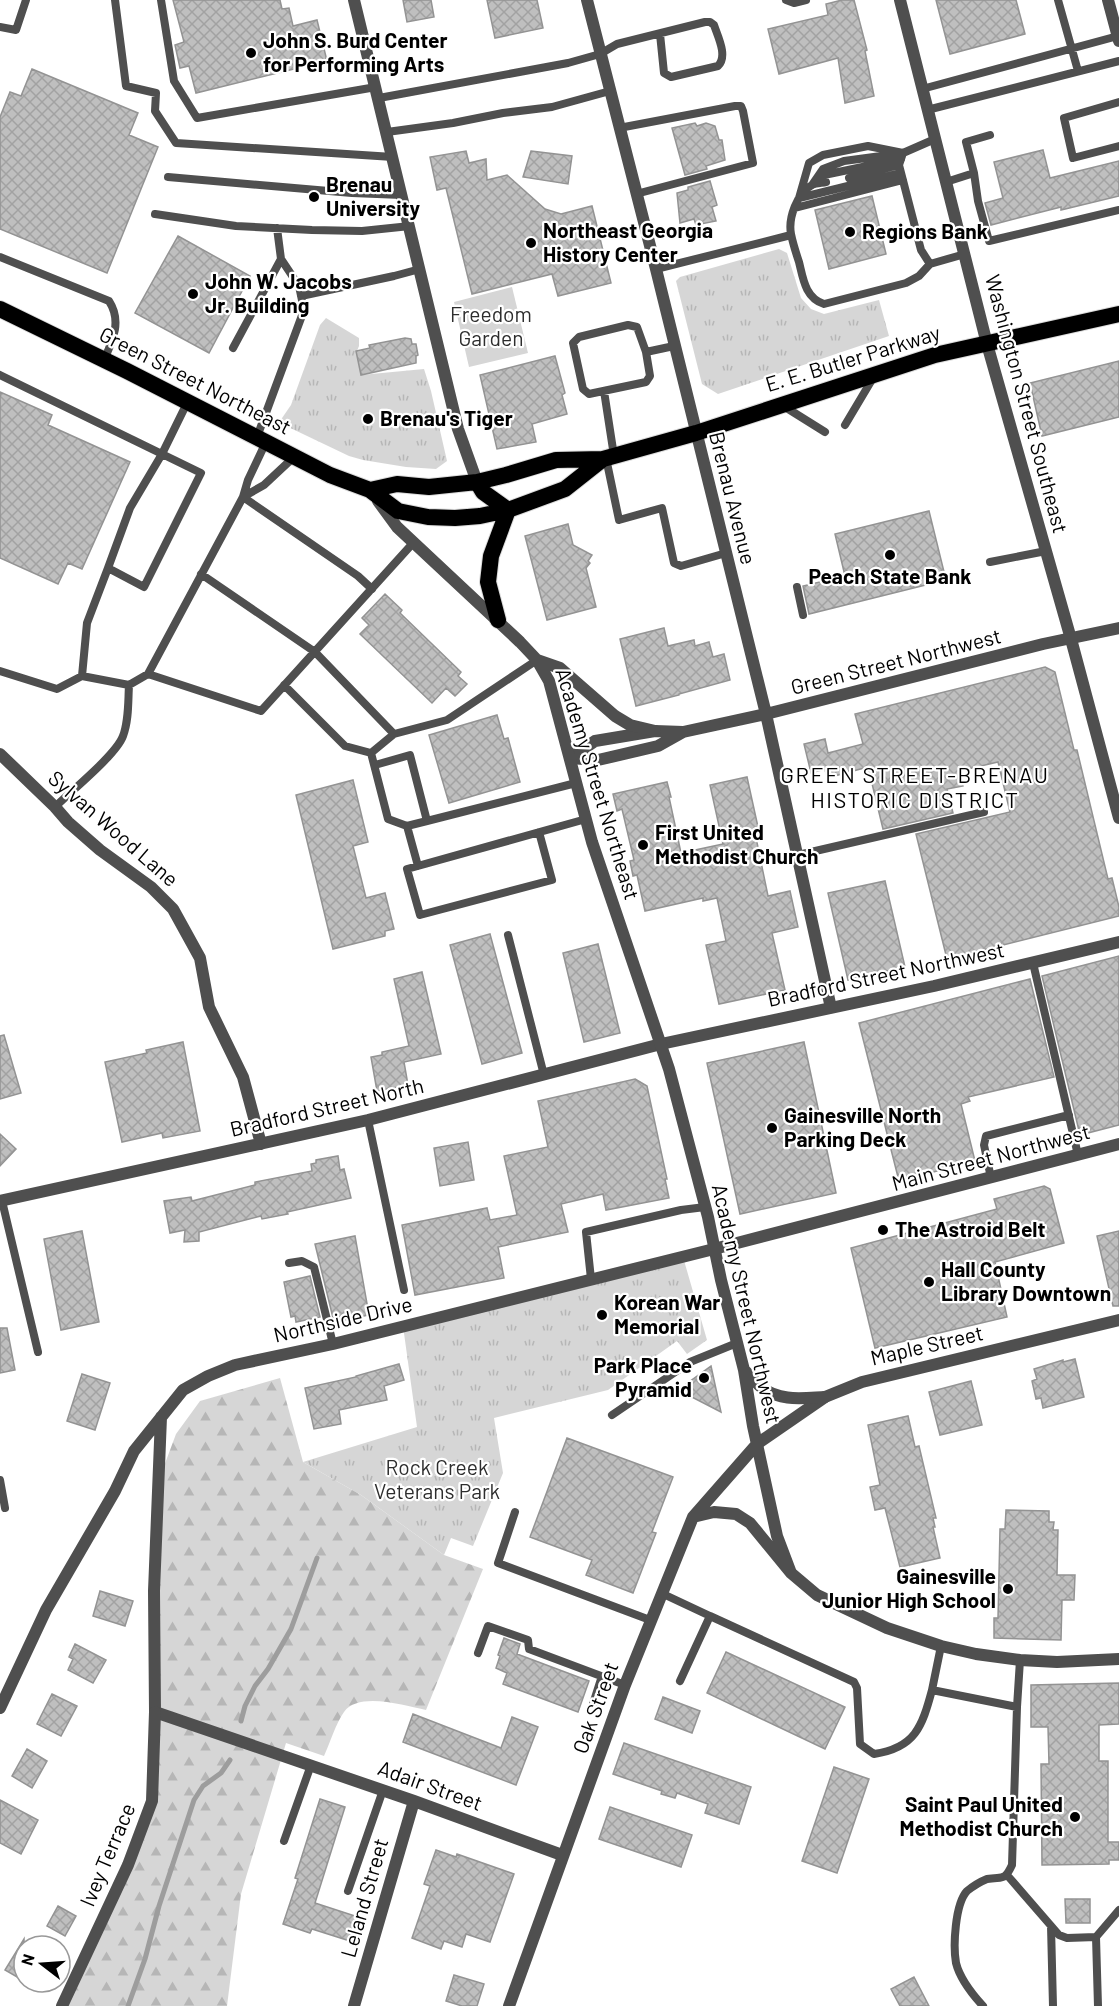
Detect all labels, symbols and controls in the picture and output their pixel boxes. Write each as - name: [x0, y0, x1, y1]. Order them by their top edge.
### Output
- place label: John S. Burd Center for Performing Arts: [263, 27, 448, 76]
- marker: John S. Burd Center for Performing Arts: [244, 46, 258, 60]
- place label: Brenau University: [326, 171, 420, 220]
- marker: Brenau University: [307, 190, 321, 204]
- place label: Northeast Georgia History Center: [543, 217, 713, 266]
- place label: Regions Bank: [862, 218, 988, 243]
- marker: Regions Bank: [843, 225, 857, 239]
- marker: Northeast Georgia History Center: [524, 236, 538, 250]
- place label: John W. Jacobs Jr. Building: [205, 268, 352, 317]
- street label: Washington Street Southeast: [981, 272, 1074, 536]
- marker: John W. Jacobs Jr. Building: [186, 287, 200, 301]
- park label: Freedom Garden: [450, 301, 532, 350]
- street label: E. E. Butler Parkway: [762, 319, 943, 396]
- street label: Green Street Northeast: [96, 320, 296, 439]
- place label: Brenau's Tiger: [380, 405, 513, 430]
- marker: Brenau's Tiger: [361, 412, 375, 426]
- street label: Brenau Avenue: [705, 429, 762, 567]
- marker: Peach State Bank: [883, 548, 897, 562]
- place label: Peach State Bank: [809, 563, 971, 588]
- street label: Green Street Northwest: [788, 622, 1003, 699]
- street label: Academy Street Northeast: [551, 665, 646, 903]
- district label: GREEN STREET-BRENAU HISTORIC DISTRICT: [781, 761, 1049, 812]
- street label: Sylvan Wood Lane: [44, 765, 184, 891]
- place label: First United Methodist Church: [655, 819, 819, 868]
- marker: First United Methodist Church: [636, 838, 650, 852]
- street label: Bradford Street Northwest: [765, 936, 1006, 1011]
- street label: Bradford Street North: [227, 1072, 426, 1141]
- place label: Gainesville North Parking Deck: [784, 1102, 941, 1151]
- street label: Main Street Northwest: [889, 1118, 1092, 1195]
- marker: Gainesville North Parking Deck: [765, 1121, 779, 1135]
- street label: Academy Street Northwest: [708, 1181, 787, 1426]
- place label: The Astroid Belt: [895, 1216, 1045, 1241]
- marker: The Astroid Belt: [876, 1223, 890, 1237]
- place label: Hall County Library Downtown: [941, 1256, 1111, 1305]
- marker: Hall County Library Downtown: [922, 1275, 936, 1289]
- place label: Korean War Memorial: [614, 1289, 720, 1338]
- street label: Northside Drive: [271, 1290, 414, 1347]
- marker: Korean War Memorial: [595, 1308, 609, 1322]
- street label: Maple Street: [868, 1319, 985, 1370]
- place label: Park Place Pyramid: [594, 1352, 692, 1401]
- marker: Park Place Pyramid: [697, 1371, 711, 1385]
- park label: Rock Creek Veterans Park: [374, 1454, 500, 1503]
- place label: Gainesville Junior High School: [822, 1563, 996, 1612]
- marker: Gainesville Junior High School: [1001, 1582, 1015, 1596]
- street label: Oak Street: [566, 1658, 623, 1757]
- street label: Adair Street: [375, 1754, 486, 1815]
- place label: Saint Paul United Methodist Church: [899, 1791, 1063, 1840]
- street label: Ivey Terrace: [74, 1799, 140, 1910]
- marker: Saint Paul United Methodist Church: [1068, 1810, 1082, 1824]
- street label: Leland Street: [335, 1835, 393, 1960]
- north arrow: [12, 1934, 72, 1994]
- text: N: [17, 1952, 38, 1967]

